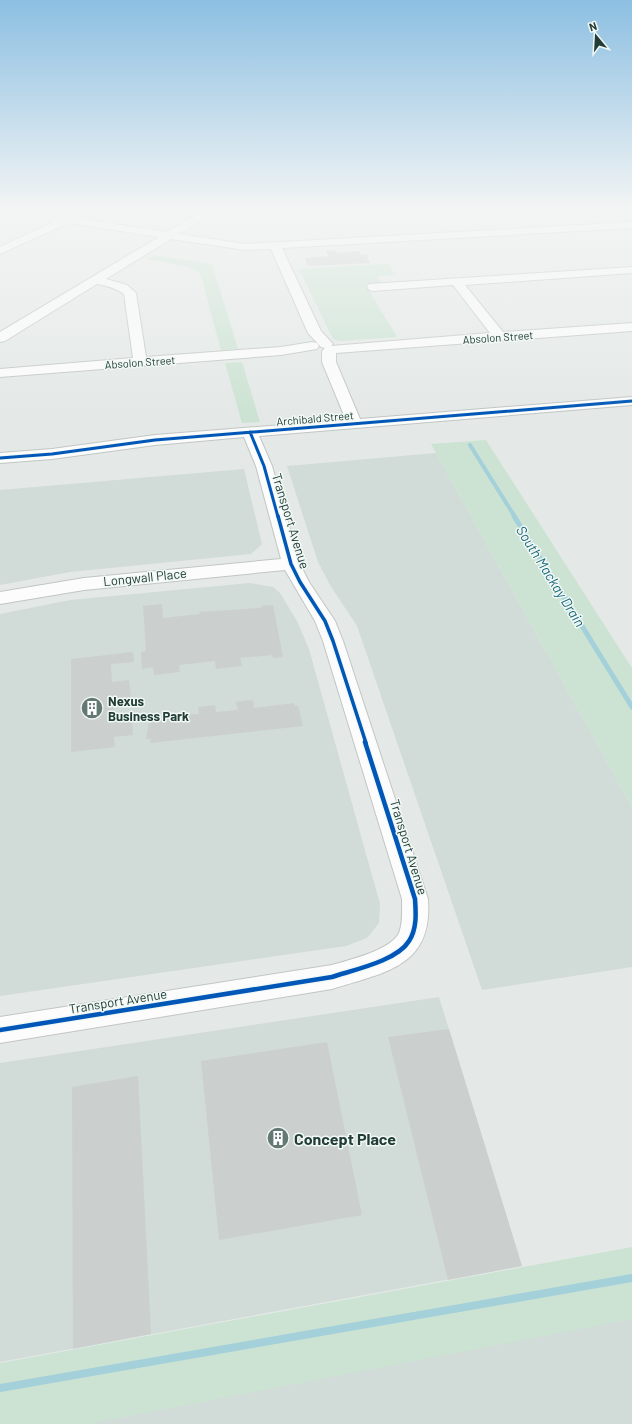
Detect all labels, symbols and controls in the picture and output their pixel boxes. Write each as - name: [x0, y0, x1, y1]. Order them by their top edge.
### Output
- north arrow: [576, 16, 616, 56]
- text: N: [587, 19, 598, 33]
- street label: Absolon Street: [462, 328, 534, 346]
- street label: Absolon Street: [104, 353, 176, 371]
- street label: Archibald Street: [276, 408, 354, 428]
- street label: Transport Avenue: [269, 471, 313, 571]
- water label: South Mackay Drain: [513, 522, 589, 630]
- street label: Longwall Place: [102, 565, 188, 589]
- place label: Nexus Business Park: [108, 693, 189, 724]
- building icon: Nexus Business Park: [79, 695, 105, 721]
- street label: Transport Avenue: [387, 797, 431, 897]
- street label: Transport Avenue: [68, 985, 168, 1017]
- building icon: Concept Place: [265, 1125, 291, 1151]
- place label: Concept Place: [294, 1129, 396, 1148]

